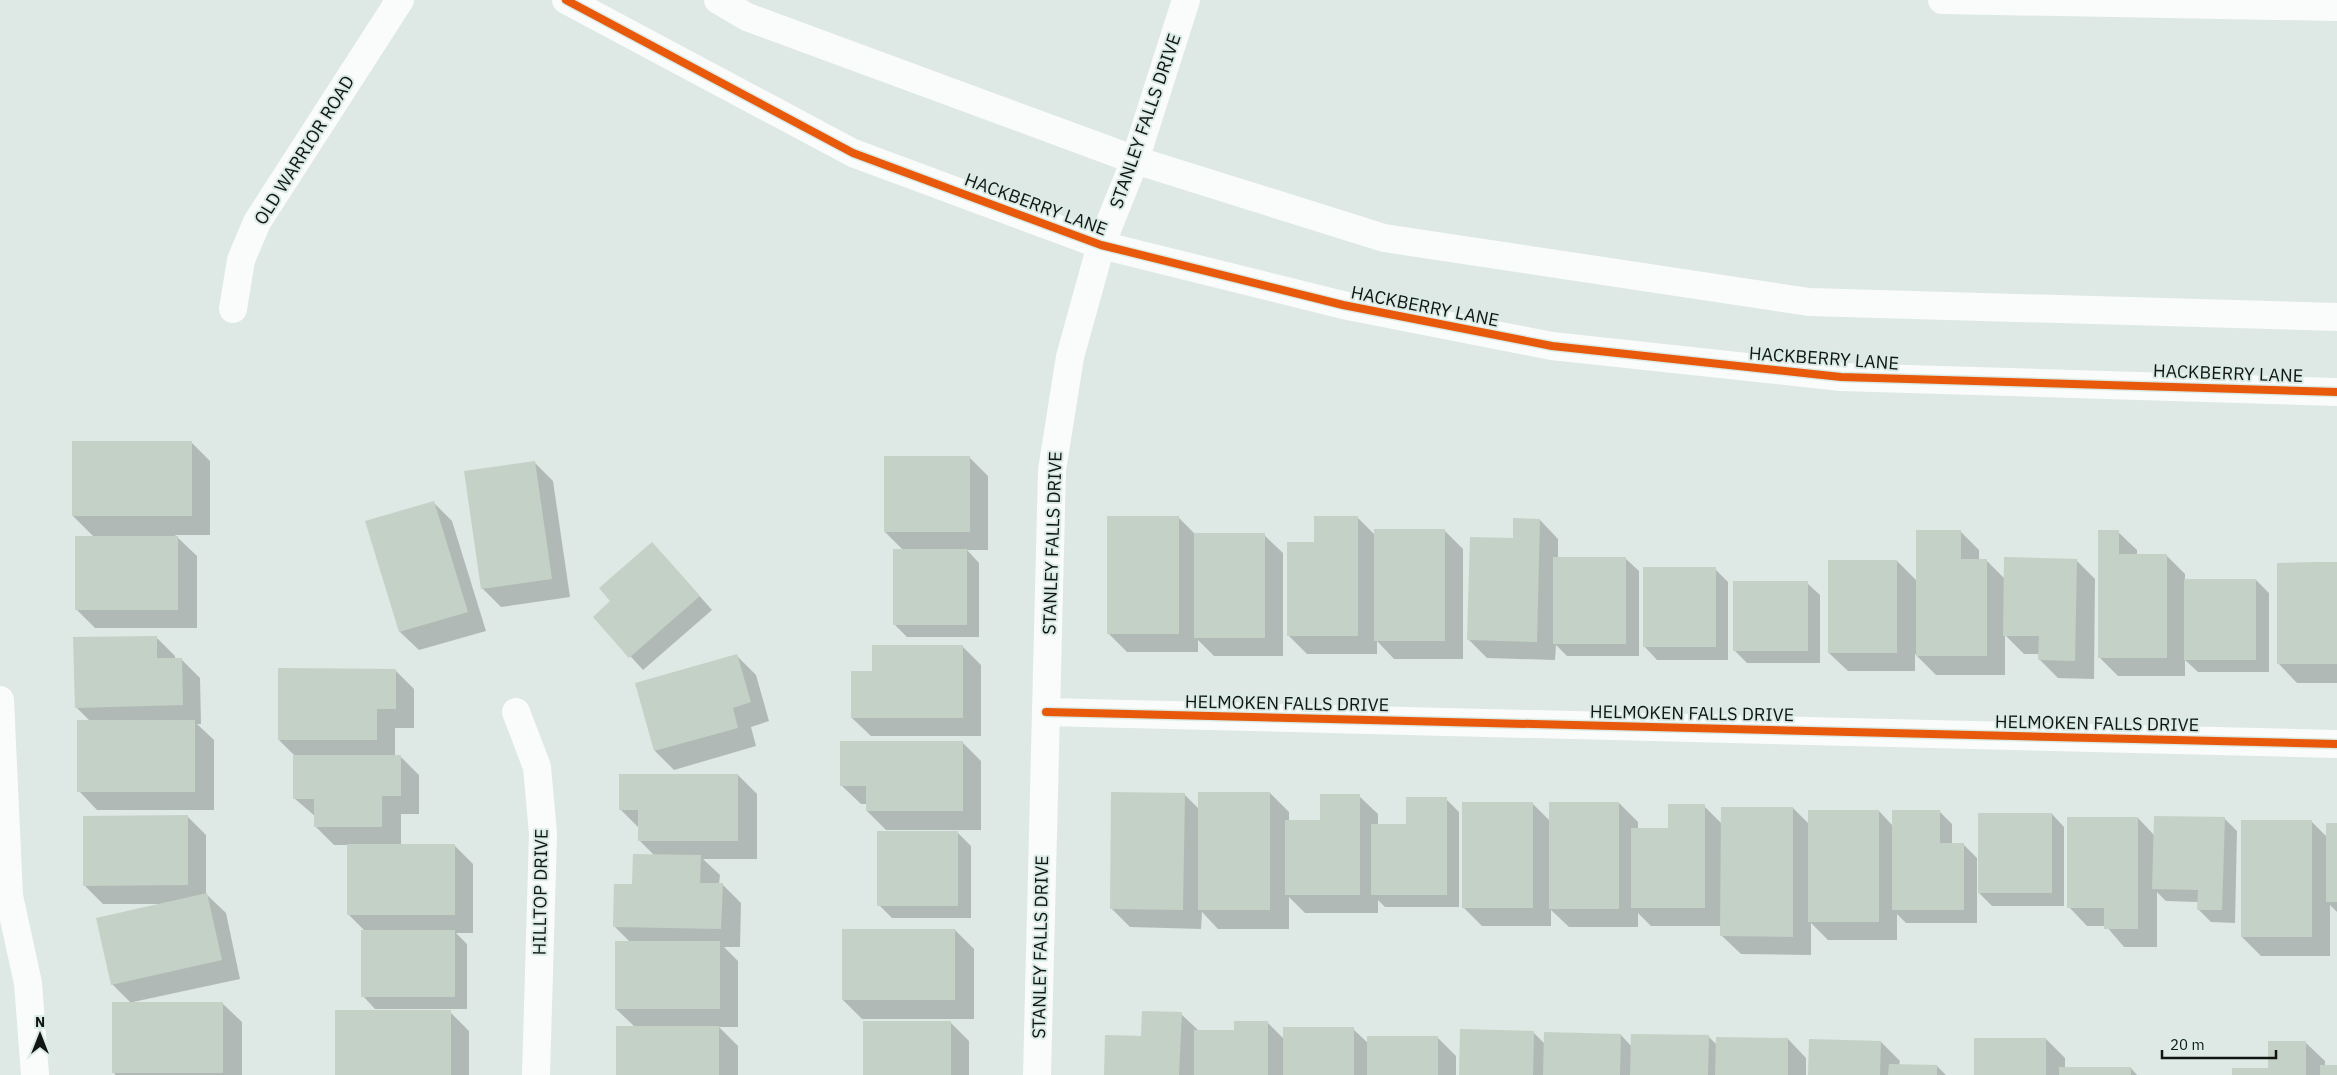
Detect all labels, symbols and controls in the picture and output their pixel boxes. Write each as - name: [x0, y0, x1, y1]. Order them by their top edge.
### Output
- street label: STANLEY FALLS DRIVE: [1104, 31, 1186, 211]
- street label: OLD WARRIOR ROAD: [249, 71, 359, 229]
- street label: HACKBERRY LANE: [961, 167, 1111, 241]
- street label: HACKBERRY LANE: [1349, 280, 1501, 332]
- street label: HACKBERRY LANE: [1748, 341, 1900, 375]
- street label: HACKBERRY LANE: [2153, 359, 2303, 387]
- street label: STANLEY FALLS DRIVE: [1037, 451, 1067, 635]
- street label: HELMOKEN FALLS DRIVE: [1185, 690, 1389, 716]
- street label: HELMOKEN FALLS DRIVE: [1590, 700, 1794, 726]
- street label: HELMOKEN FALLS DRIVE: [1995, 710, 2199, 736]
- street label: HILLTOP DRIVE: [527, 828, 553, 956]
- street label: STANLEY FALLS DRIVE: [1027, 855, 1053, 1039]
- north arrow: [15, 1010, 65, 1060]
- text: N: [35, 1013, 45, 1031]
- scale bar: [2162, 1028, 2276, 1060]
- text: 20 m: [2170, 1035, 2205, 1054]

